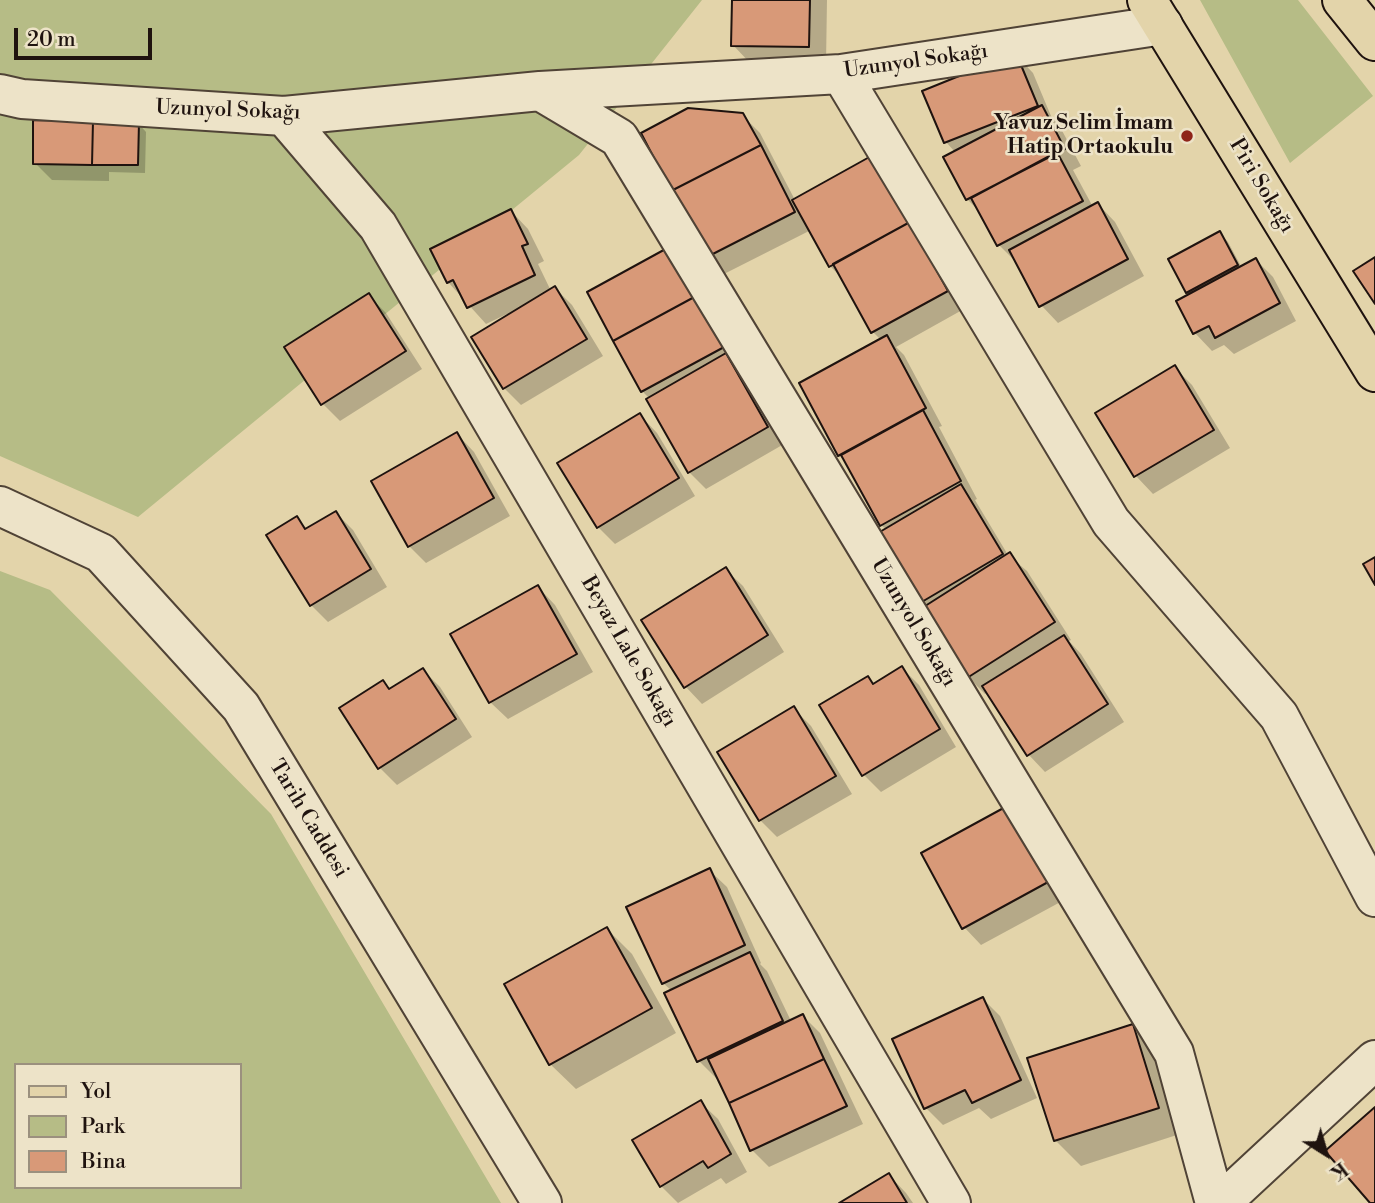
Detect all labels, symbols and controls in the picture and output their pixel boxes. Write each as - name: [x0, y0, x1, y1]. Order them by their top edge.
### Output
- scale bar: [18, 14, 156, 58]
- text: 20 m: [27, 27, 76, 53]
- street label: Uzunyol Sokağı: [842, 39, 990, 85]
- street label: Uzunyol Sokağı: [155, 96, 301, 126]
- place label: Yavuz Selim İmam Hatip Ortaokulu: [994, 111, 1173, 161]
- marker: Yavuz Selim İmam Hatip Ortaokulu: [1179, 128, 1195, 144]
- street label: Piri Sokağı: [1223, 134, 1299, 238]
- street label: Uzunyol Sokağı: [865, 554, 961, 692]
- street label: Beyaz Lale Sokağı: [575, 572, 681, 732]
- street label: Tarih Caddesi: [263, 755, 353, 883]
- legend: [14, 1063, 242, 1189]
- text: Yol: [81, 1079, 111, 1105]
- text: Park: [81, 1114, 125, 1140]
- north arrow: [1291, 1119, 1361, 1189]
- text: Bina: [81, 1149, 126, 1175]
- text: K: [1325, 1157, 1352, 1185]

